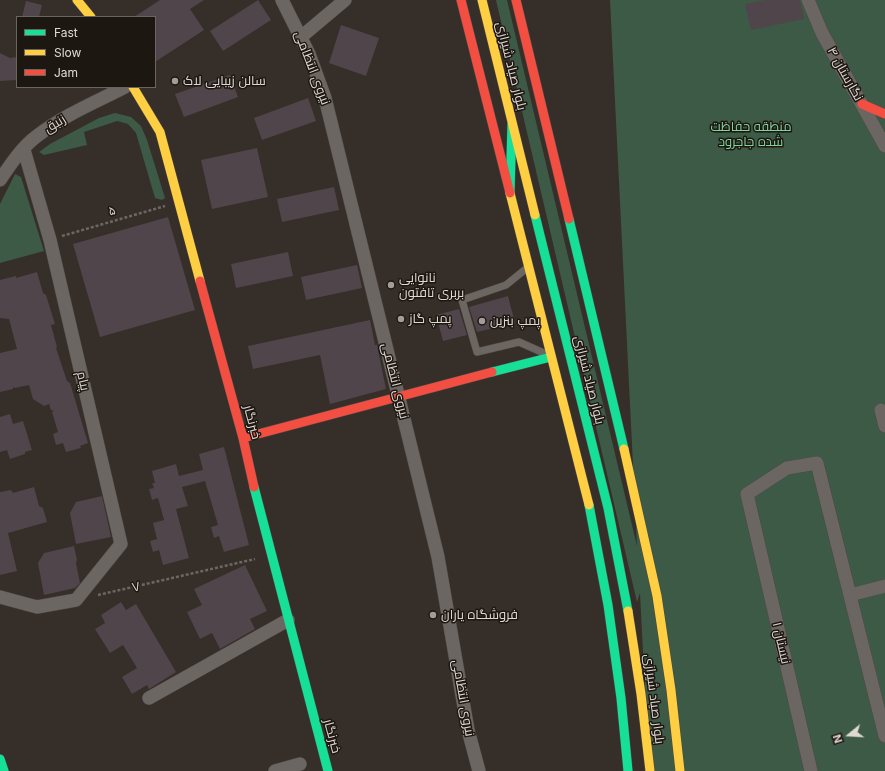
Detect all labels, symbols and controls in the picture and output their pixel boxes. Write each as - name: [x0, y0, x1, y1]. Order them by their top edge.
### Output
- legend: [16, 16, 156, 88]
- street label: بلوار صیاد شیرازی: [492, 20, 530, 112]
- text: Fast: [54, 25, 78, 40]
- street label: نیروی انتظامی: [291, 29, 333, 107]
- street label: نگارستان ۴: [824, 44, 866, 104]
- text: Slow: [54, 45, 81, 60]
- text: Jam: [54, 65, 78, 80]
- place label: سالن زیبایی لاک: [183, 73, 266, 89]
- marker: سالن زیبایی لاک: [170, 76, 180, 86]
- street label: زنبق: [41, 111, 69, 137]
- park label: منطقه حفاظت شده جاجرود: [710, 119, 792, 150]
- street label: ۵: [106, 203, 118, 219]
- place label: نانوایی بربری تافتون: [399, 270, 464, 301]
- marker: نانوایی بربری تافتون: [386, 280, 396, 290]
- place label: پمپ گاز: [409, 311, 452, 327]
- place label: پمپ بنزین: [490, 313, 540, 329]
- marker: پمپ گاز: [396, 314, 406, 324]
- marker: پمپ بنزین: [477, 316, 487, 326]
- street label: بلوار صیاد شیرازی: [570, 334, 608, 426]
- street label: نیروی انتظامی: [378, 341, 412, 421]
- street label: پیام: [73, 370, 93, 392]
- street label: خبرنگار: [240, 403, 264, 441]
- street label: ۷: [130, 578, 142, 596]
- place label: فروشگاه یاران: [441, 607, 518, 623]
- marker: فروشگاه یاران: [428, 610, 438, 620]
- street label: نیستان ۱: [769, 621, 793, 665]
- street label: بلوار صیاد شیرازی: [641, 653, 667, 745]
- street label: نیروی انتظامی: [449, 658, 477, 738]
- north arrow: [829, 715, 869, 755]
- street label: خبرنگار: [320, 717, 344, 755]
- text: N: [830, 733, 846, 745]

